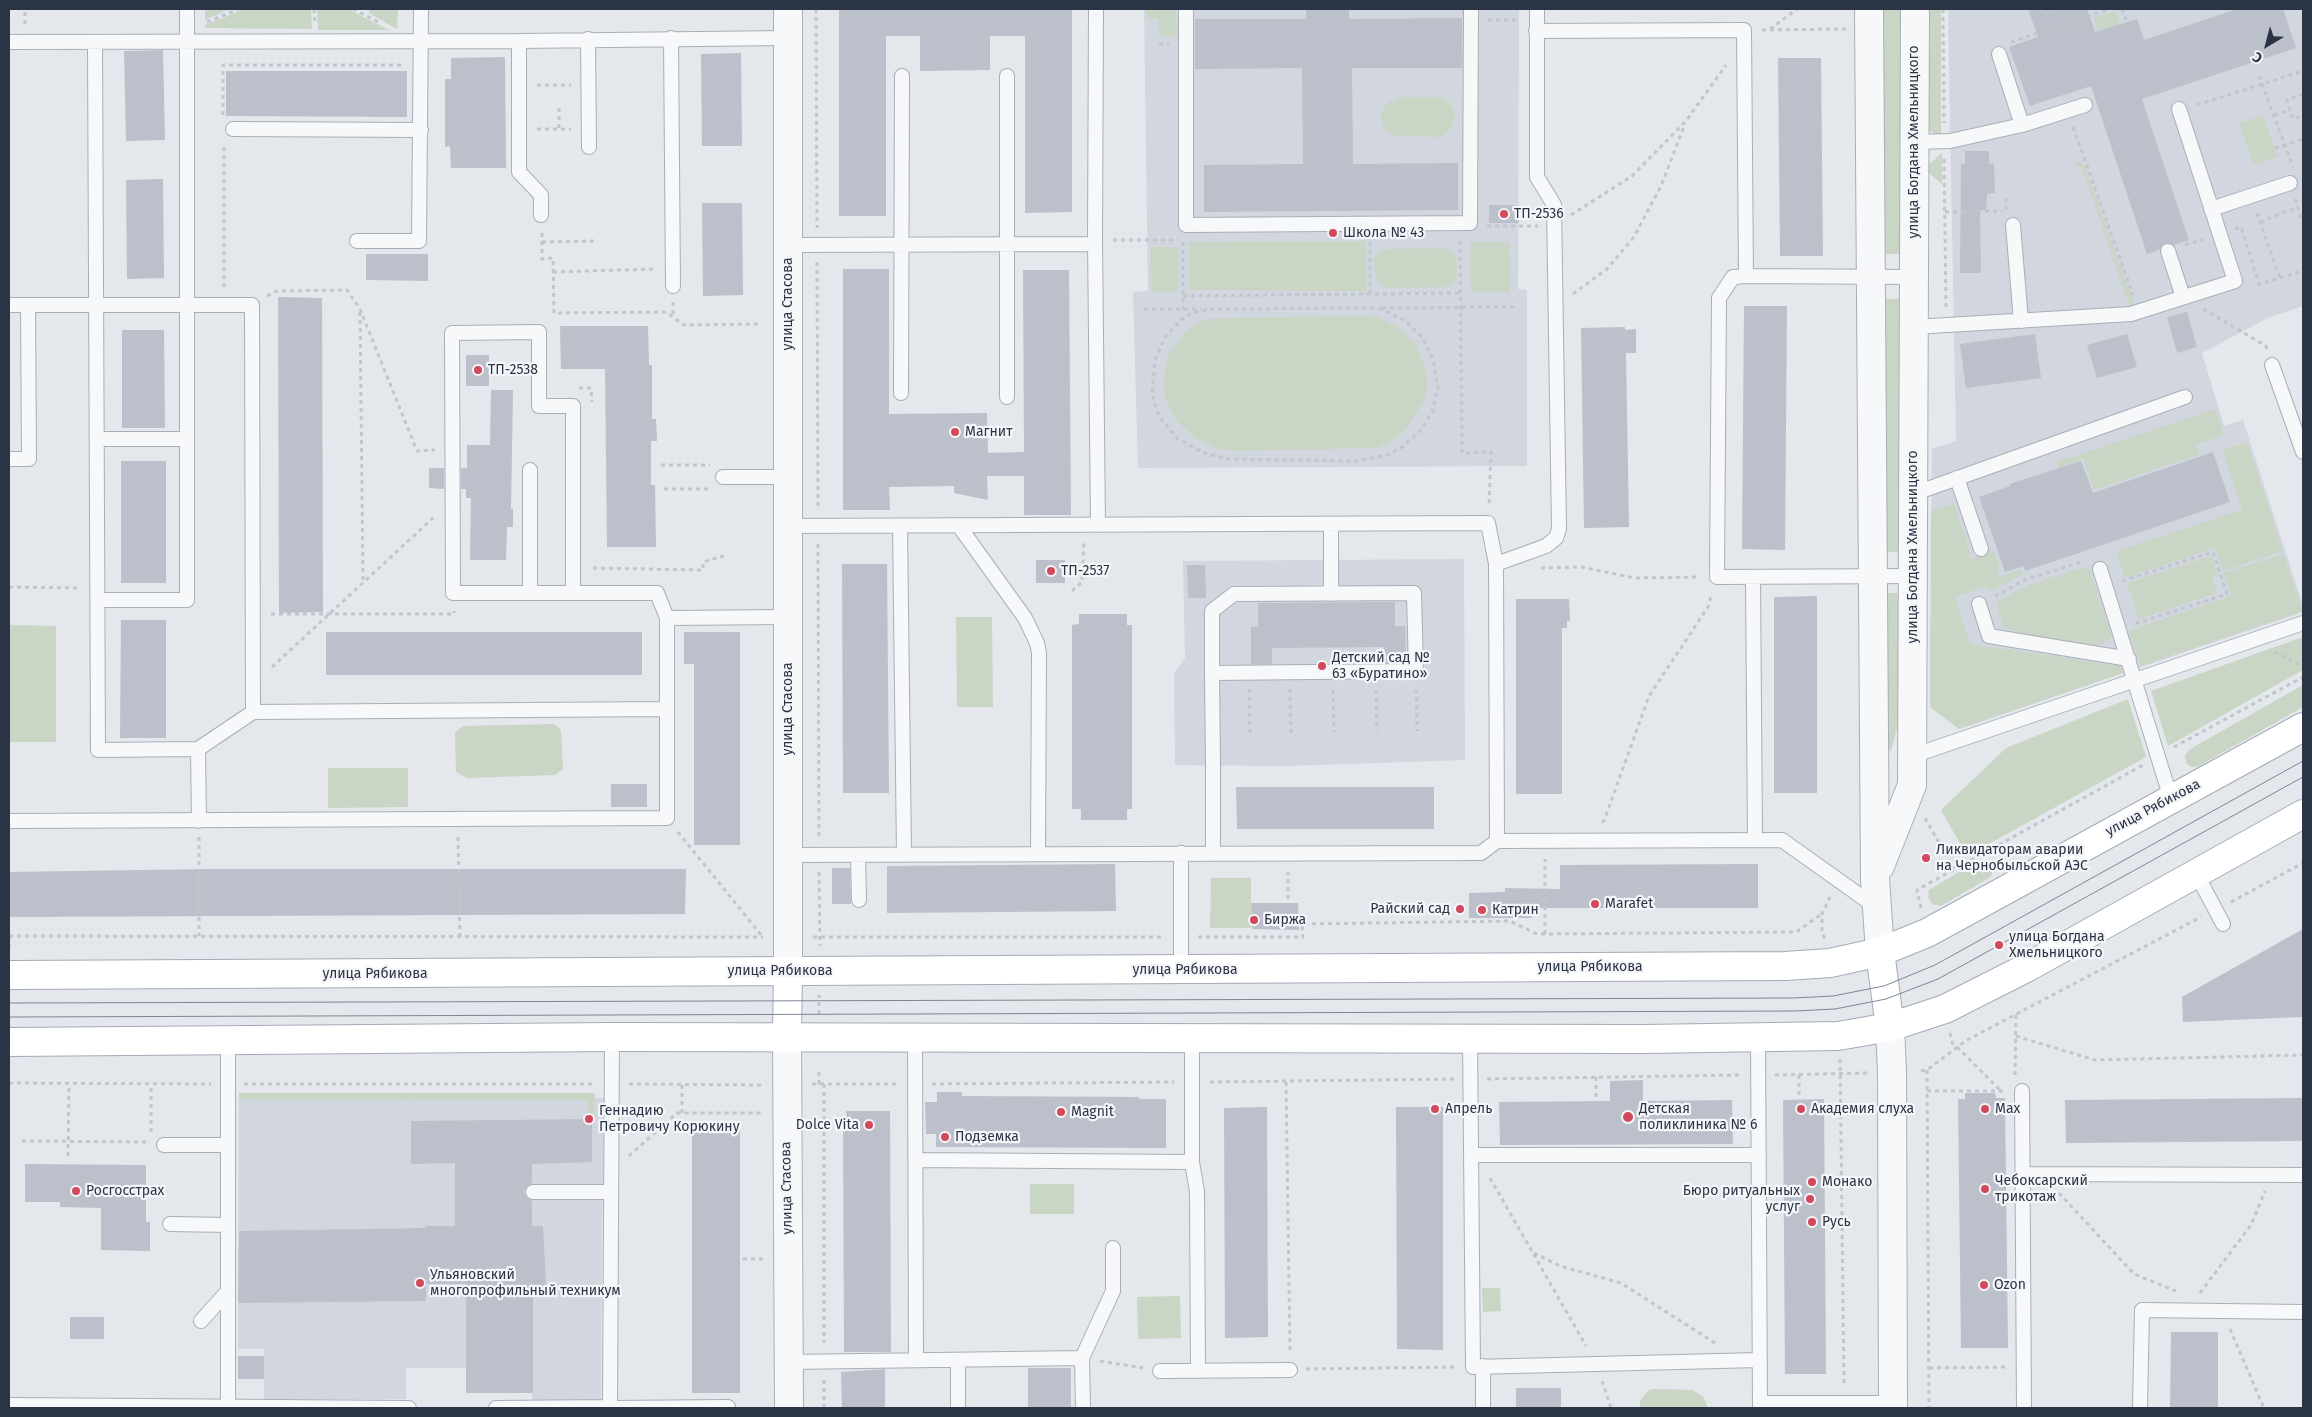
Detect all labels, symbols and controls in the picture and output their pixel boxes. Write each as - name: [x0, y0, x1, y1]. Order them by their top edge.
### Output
- north arrow: [2242, 20, 2292, 70]
- street label: улица Богдана Хмельницкого: [1906, 45, 1922, 239]
- text: С: [2249, 48, 2266, 67]
- place label: ТП-2536: [1514, 206, 1564, 222]
- marker: ТП-2536: [1498, 208, 1510, 220]
- place label: Школа № 43: [1343, 225, 1424, 241]
- marker: Школа № 43: [1327, 227, 1339, 239]
- street label: улица Стасова: [780, 257, 796, 351]
- place label: ТП-2538: [488, 362, 538, 378]
- marker: ТП-2538: [472, 364, 484, 376]
- place label: Магнит: [965, 424, 1013, 440]
- marker: Магнит: [949, 426, 961, 438]
- street label: улица Богдана Хмельницкого: [1905, 450, 1921, 644]
- place label: ТП-2537: [1061, 563, 1109, 579]
- marker: ТП-2537: [1045, 565, 1057, 577]
- place label: Детский сад № 63 «Буратино»: [1332, 650, 1430, 682]
- marker: Детский сад № 63 «Буратино»: [1316, 660, 1328, 672]
- street label: улица Стасова: [780, 662, 796, 756]
- street label: улица Рябикова: [2103, 776, 2203, 840]
- place label: Ликвидаторам аварии на Чернобыльской АЭС: [1936, 842, 2088, 874]
- marker: Ликвидаторам аварии на Чернобыльской АЭС: [1920, 852, 1932, 864]
- place label: Marafet: [1605, 896, 1653, 912]
- marker: Marafet: [1589, 898, 1601, 910]
- place label: Райский сад: [1370, 901, 1450, 917]
- place label: Катрин: [1492, 902, 1539, 918]
- marker: Райский сад: [1454, 903, 1466, 915]
- marker: Катрин: [1476, 904, 1488, 916]
- place label: Биржа: [1264, 912, 1306, 928]
- marker: Биржа: [1248, 914, 1260, 926]
- place label: улица Богдана Хмельницкого: [2009, 929, 2105, 962]
- marker: улица Богдана Хмельницкого: [1993, 939, 2005, 951]
- street label: улица Рябикова: [1537, 959, 1643, 975]
- street label: улица Рябикова: [1132, 962, 1238, 978]
- street label: улица Рябикова: [727, 963, 833, 979]
- street label: улица Рябикова: [322, 966, 428, 982]
- place label: Апрель: [1445, 1101, 1492, 1117]
- place label: Детская поликлиника № 6: [1639, 1101, 1757, 1134]
- place label: Академия слуха: [1811, 1101, 1914, 1117]
- place label: Max: [1995, 1101, 2020, 1117]
- place label: Геннадию Петровичу Корюкину: [599, 1103, 740, 1136]
- marker: Апрель: [1429, 1103, 1441, 1115]
- marker: Академия слуха: [1795, 1103, 1807, 1115]
- marker: Max: [1979, 1103, 1991, 1115]
- place label: Magnit: [1071, 1104, 1114, 1120]
- marker: Magnit: [1055, 1106, 1067, 1118]
- marker: Детская поликлиника № 6: [1621, 1110, 1635, 1124]
- marker: Геннадию Петровичу Корюкину: [583, 1113, 595, 1125]
- place label: Dolce Vita: [796, 1117, 859, 1133]
- marker: Dolce Vita: [863, 1119, 875, 1131]
- place label: Подземка: [955, 1129, 1019, 1145]
- marker: Подземка: [939, 1131, 951, 1143]
- street label: улица Стасова: [778, 1141, 796, 1235]
- place label: Чебоксарский трикотаж: [1995, 1173, 2088, 1206]
- place label: Монако: [1822, 1174, 1872, 1190]
- marker: Монако: [1806, 1176, 1818, 1188]
- place label: Росгосстрах: [86, 1183, 164, 1199]
- place label: Бюро ритуальных услуг: [1683, 1183, 1800, 1216]
- marker: Чебоксарский трикотаж: [1979, 1183, 1991, 1195]
- marker: Росгосстрах: [70, 1185, 82, 1197]
- marker: Бюро ритуальных услуг: [1804, 1193, 1816, 1205]
- place label: Русь: [1822, 1214, 1851, 1230]
- marker: Русь: [1806, 1216, 1818, 1228]
- place label: Ульяновский многопрофильный техникум: [430, 1267, 621, 1300]
- marker: Ульяновский многопрофильный техникум: [414, 1277, 426, 1289]
- place label: Ozon: [1994, 1277, 2026, 1293]
- marker: Ozon: [1978, 1279, 1990, 1291]

